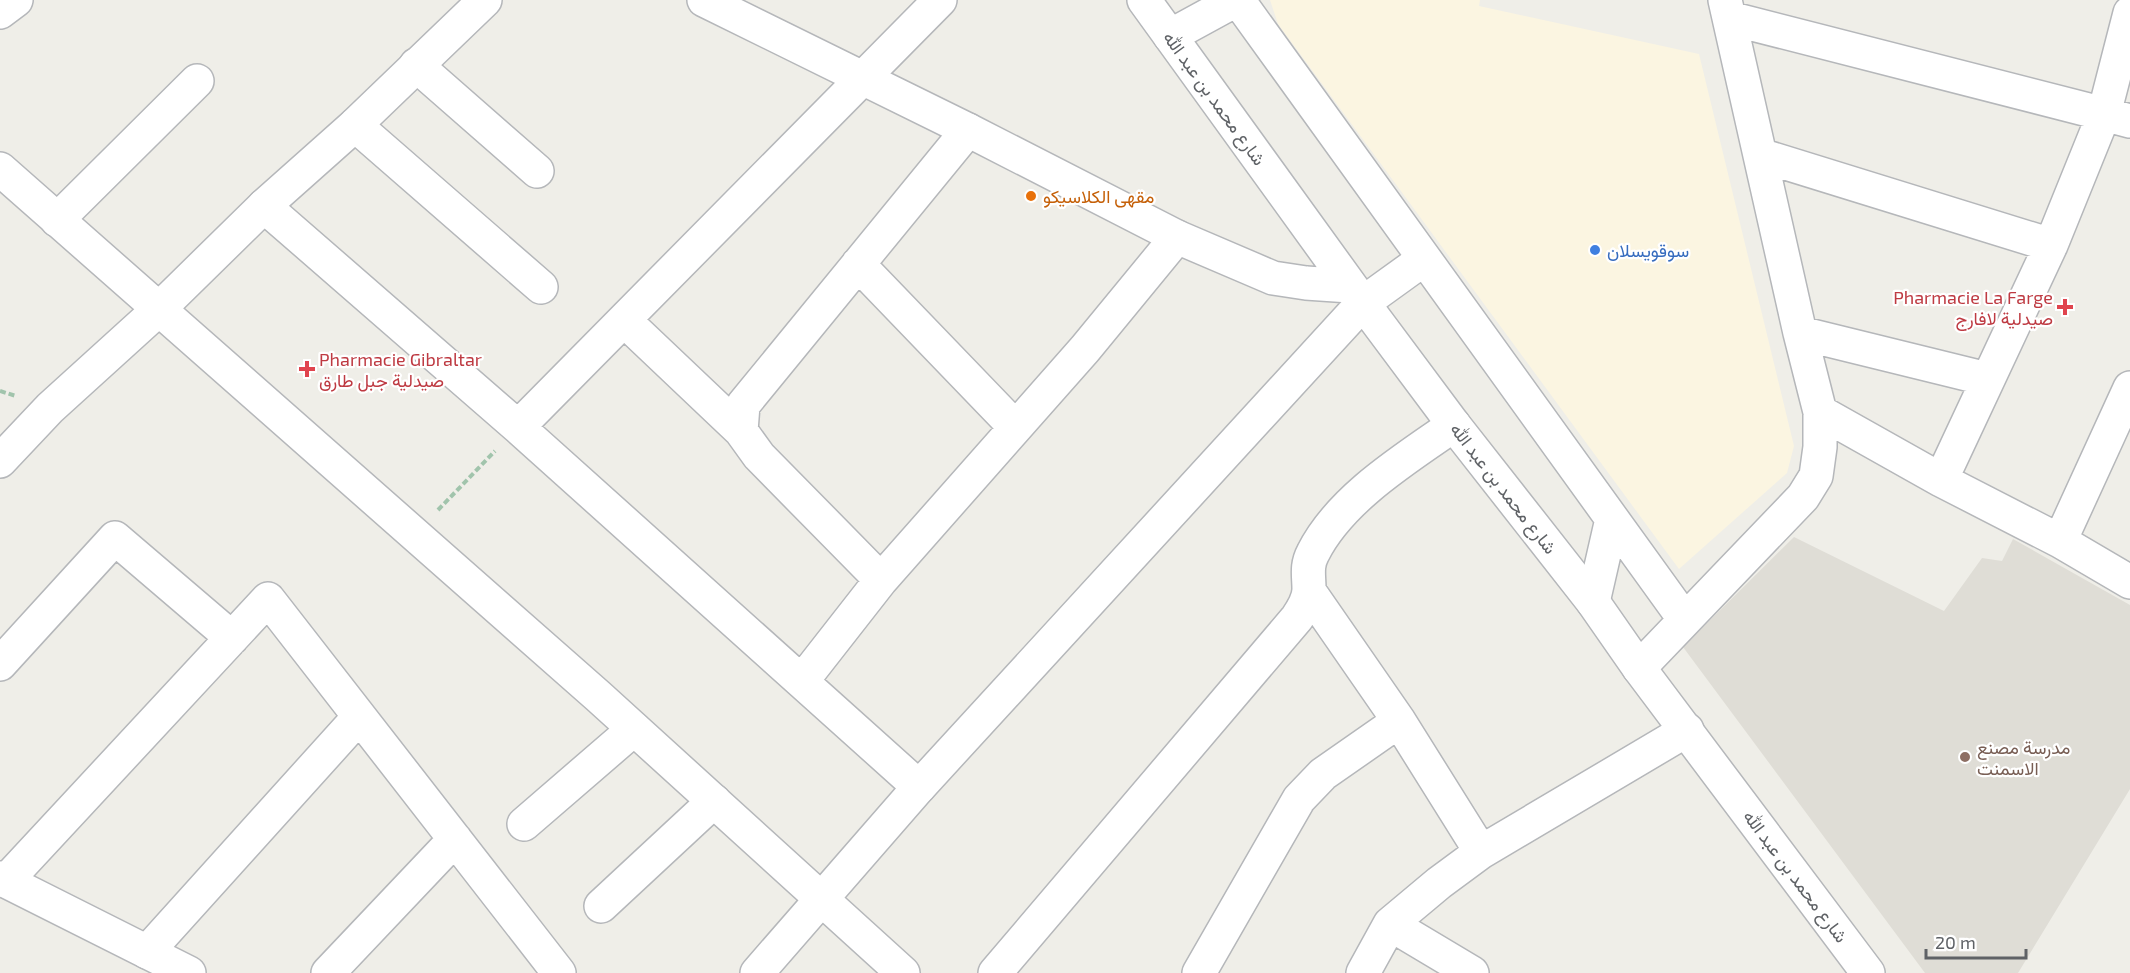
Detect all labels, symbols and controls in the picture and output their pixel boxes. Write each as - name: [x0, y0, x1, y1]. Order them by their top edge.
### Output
- street label: شارع محمد بن عبد الله: [1157, 27, 1271, 170]
- place label: مقهى الكلاسيكو: [1043, 185, 1154, 208]
- marker: مقهى الكلاسيكو: [1024, 189, 1038, 203]
- place label: سوقويسلان: [1607, 239, 1689, 262]
- marker: سوقويسلان: [1588, 243, 1602, 257]
- place label: Pharmacie La Farge صيدلية لافارج: [1893, 286, 2053, 331]
- marker: Pharmacie La Farge صيدلية لافارج: [2058, 300, 2072, 314]
- place label: Pharmacie Gibraltar صيدلية جبل طارق: [319, 348, 482, 392]
- marker: Pharmacie Gibraltar صيدلية جبل طارق: [300, 362, 314, 376]
- street label: شارع محمد بن عبد الله: [1444, 418, 1562, 559]
- place label: مدرسة مصنع الاسمنت: [1977, 736, 2070, 779]
- marker: مدرسة مصنع الاسمنت: [1958, 750, 1972, 764]
- street label: شارع محمد بن عبد الله: [1737, 805, 1853, 948]
- scale bar: [1926, 922, 2026, 960]
- text: 20 m: [1935, 931, 1976, 953]

